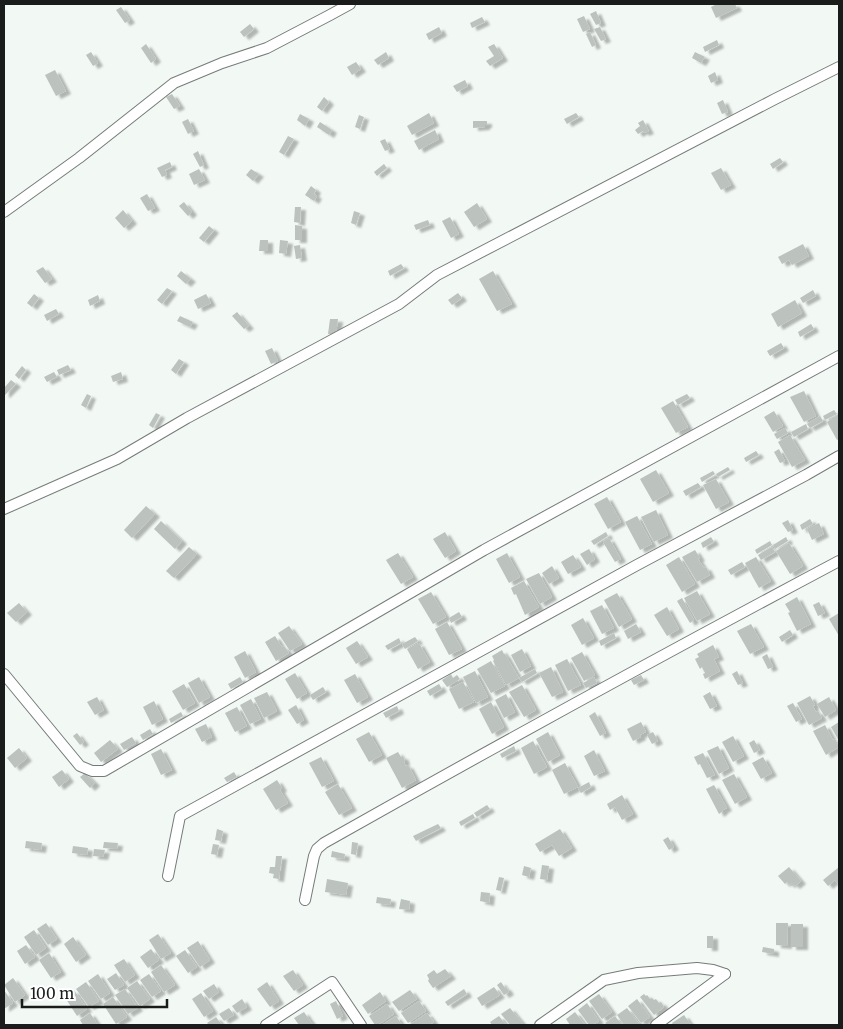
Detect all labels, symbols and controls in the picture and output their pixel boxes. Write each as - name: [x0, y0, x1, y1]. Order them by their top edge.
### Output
- scale bar: [22, 976, 168, 1008]
- text: 100 m: [30, 984, 74, 1003]

